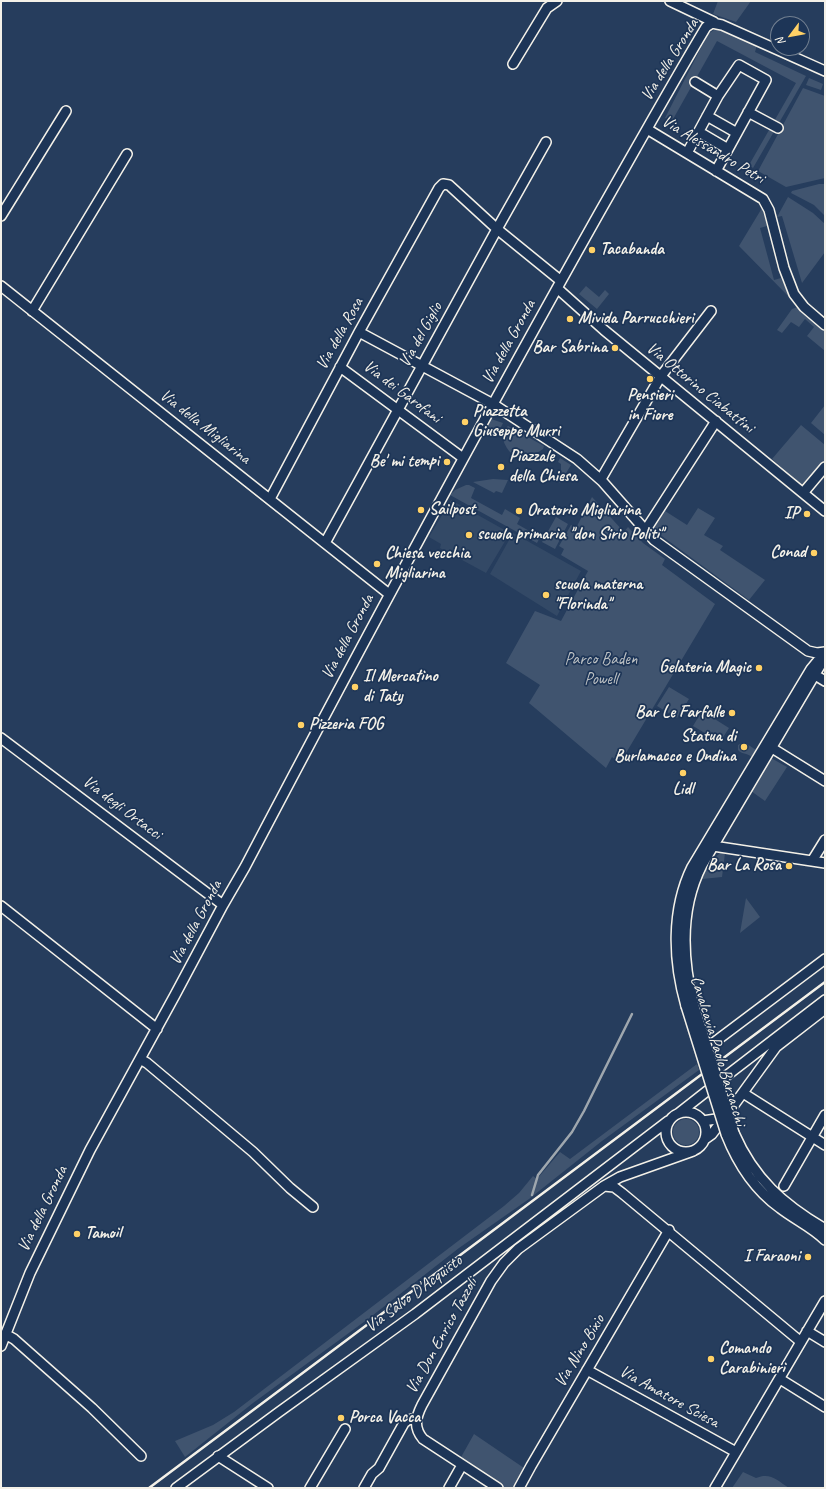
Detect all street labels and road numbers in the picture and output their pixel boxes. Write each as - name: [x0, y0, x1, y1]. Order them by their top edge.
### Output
- street label: Via della Gronda: [637, 15, 703, 105]
- street label: Via Alessandro Petri: [658, 111, 768, 189]
- street label: Via della Rosa: [312, 295, 368, 373]
- street label: Via della Gronda: [478, 296, 540, 388]
- street label: Via del Giglio: [395, 299, 447, 371]
- street label: Via Ottorino Ciabattini: [642, 338, 758, 438]
- street label: Via dei Garofani: [359, 356, 445, 428]
- street label: Via della Migliarina: [155, 385, 255, 469]
- street label: Via della Gronda: [317, 591, 379, 683]
- street label: Via degli Ortacci: [78, 772, 166, 844]
- street label: Via della Gronda: [165, 877, 227, 969]
- street label: Cavalcavia Paolo Barsacchi: [686, 974, 750, 1128]
- street label: Via della Gronda: [13, 1163, 73, 1255]
- street label: Via Salvo D'Acquisto: [361, 1251, 467, 1337]
- street label: Via Don Enrico Tazzoli: [402, 1275, 482, 1397]
- street label: Via Nino Bixio: [550, 1311, 610, 1391]
- street label: Via Amatore Sciesa: [616, 1361, 722, 1433]

